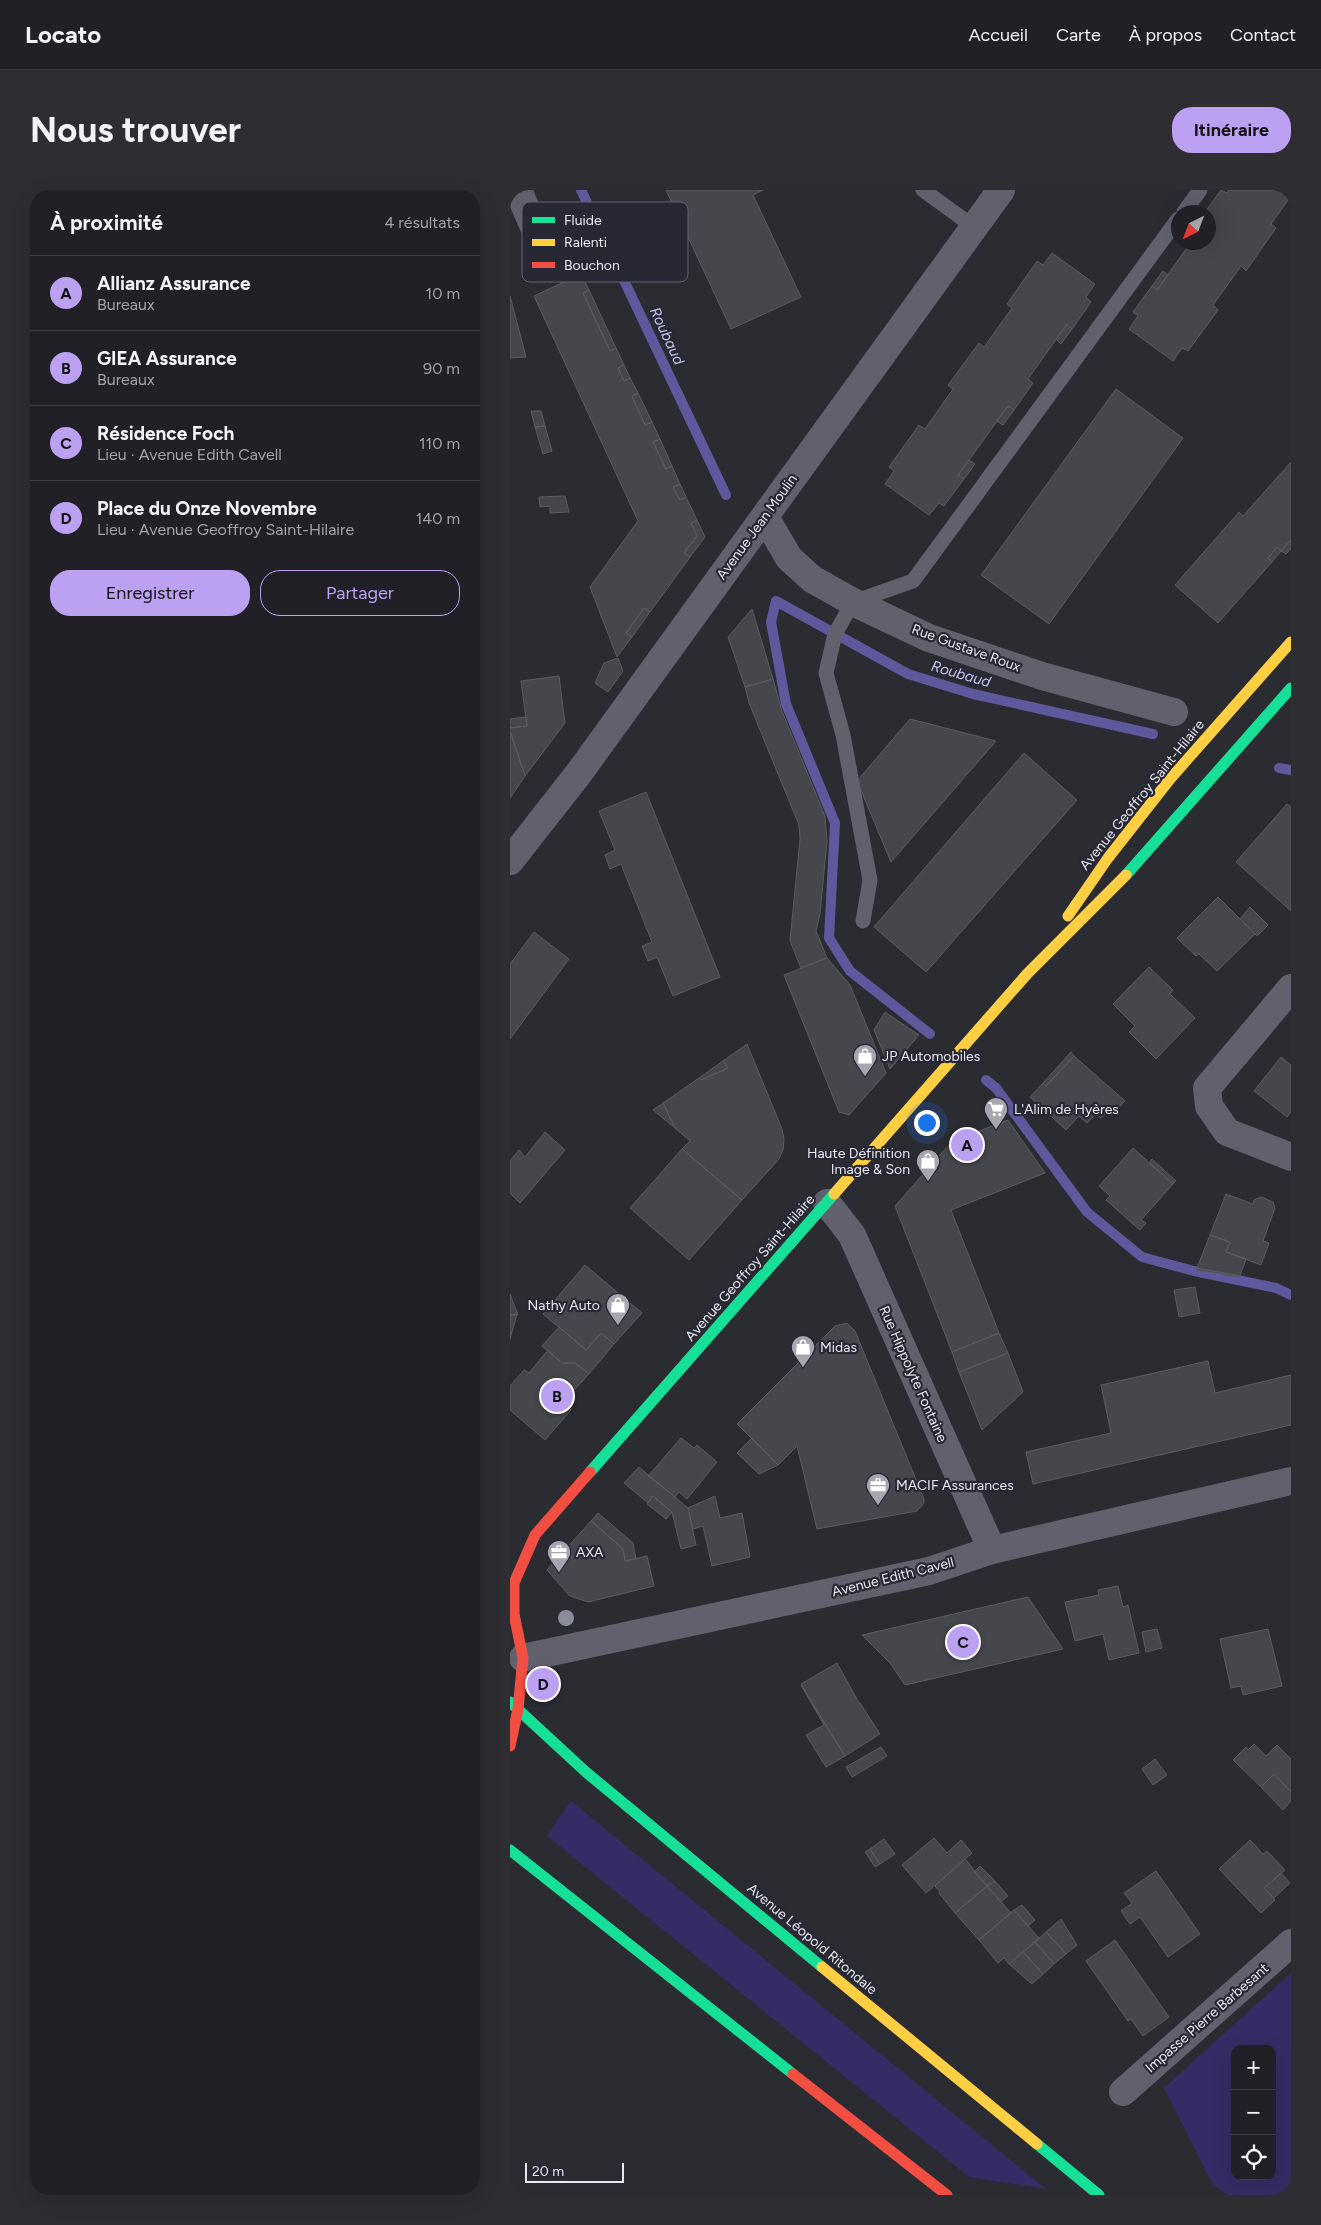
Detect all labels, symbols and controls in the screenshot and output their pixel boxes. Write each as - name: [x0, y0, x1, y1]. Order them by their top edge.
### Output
- text: Locato: [25, 20, 101, 49]
- text: Accueil: [968, 24, 1028, 46]
- text: Carte: [1056, 24, 1101, 46]
- text: À propos: [1129, 24, 1202, 46]
- text: Contact: [1230, 24, 1296, 46]
- button: Itinéraire: [1172, 107, 1291, 153]
- text: Nous trouver: [30, 109, 241, 151]
- legend: [522, 202, 688, 282]
- north arrow: [1171, 205, 1216, 250]
- text: À proximité: [50, 210, 163, 235]
- text: Fluide: [564, 212, 602, 229]
- text: 4 résultats: [384, 213, 460, 232]
- text: Ralenti: [564, 234, 607, 251]
- text: Bouchon: [564, 257, 620, 274]
- text: Allianz Assurance: [97, 272, 250, 295]
- text: A: [60, 284, 72, 303]
- text: 10 m: [426, 284, 460, 303]
- text: Bureaux: [97, 295, 155, 314]
- water label: Roubaud: [646, 304, 688, 368]
- text: GIEA Assurance: [97, 347, 237, 370]
- text: B: [61, 359, 71, 378]
- text: 90 m: [423, 359, 460, 378]
- text: Bureaux: [97, 370, 155, 389]
- text: Résidence Foch: [97, 422, 234, 445]
- text: C: [60, 434, 72, 453]
- text: 110 m: [419, 434, 460, 453]
- text: Lieu · Avenue Edith Cavell: [97, 445, 282, 464]
- street label: Avenue Jean Moulin: [713, 471, 801, 583]
- text: Place du Onze Novembre: [97, 497, 317, 520]
- text: D: [60, 509, 72, 528]
- text: 140 m: [416, 509, 460, 528]
- text: Lieu · Avenue Geoffroy Saint-Hilaire: [97, 520, 354, 539]
- button: Enregistrer: [50, 570, 250, 616]
- button: Partager: [260, 570, 460, 616]
- street label: Rue Gustave Roux: [909, 620, 1023, 676]
- water label: Roubaud: [929, 657, 993, 691]
- street label: Avenue Geoffroy Saint-Hilaire: [1076, 716, 1208, 874]
- shop icon: JP Automobiles: [852, 1043, 878, 1077]
- place label: JP Automobiles: [882, 1048, 980, 1065]
- supermarket icon: L'Alim de Hyères: [983, 1096, 1009, 1130]
- place label: L'Alim de Hyères: [1014, 1101, 1119, 1118]
- your location: [914, 1110, 940, 1136]
- pin: A: [951, 1126, 983, 1164]
- place label: Haute Définition Image & Son: [807, 1145, 910, 1178]
- shop icon: Haute Définition Image & Son: [915, 1148, 941, 1182]
- street label: Avenue Geoffroy Saint-Hilaire: [682, 1191, 818, 1345]
- shop icon: Nathy Auto: [605, 1292, 631, 1326]
- place label: Nathy Auto: [528, 1297, 600, 1314]
- street label: Rue Hippolyte Fontaine: [875, 1303, 951, 1445]
- shop icon: Midas: [790, 1334, 816, 1368]
- place label: Midas: [820, 1339, 857, 1356]
- pin: B: [541, 1377, 573, 1415]
- office icon: MACIF Assurances: [865, 1472, 891, 1506]
- place label: MACIF Assurances: [896, 1477, 1014, 1494]
- office icon: AXA: [546, 1539, 572, 1573]
- place label: AXA: [576, 1544, 604, 1561]
- street label: Avenue Edith Cavell: [830, 1554, 956, 1600]
- pin: C: [947, 1623, 979, 1661]
- pin: D: [527, 1665, 559, 1703]
- street label: Avenue Léopold Ritondale: [744, 1880, 881, 1999]
- street label: Impasse Pierre Barbesant: [1142, 1960, 1272, 2076]
- map controls: [1231, 2045, 1276, 2180]
- button: +: [1231, 2045, 1276, 2090]
- button: −: [1231, 2090, 1276, 2135]
- button: locate: [1231, 2135, 1276, 2180]
- scale bar: [525, 2160, 624, 2183]
- text: 20 m: [532, 2163, 564, 2180]

